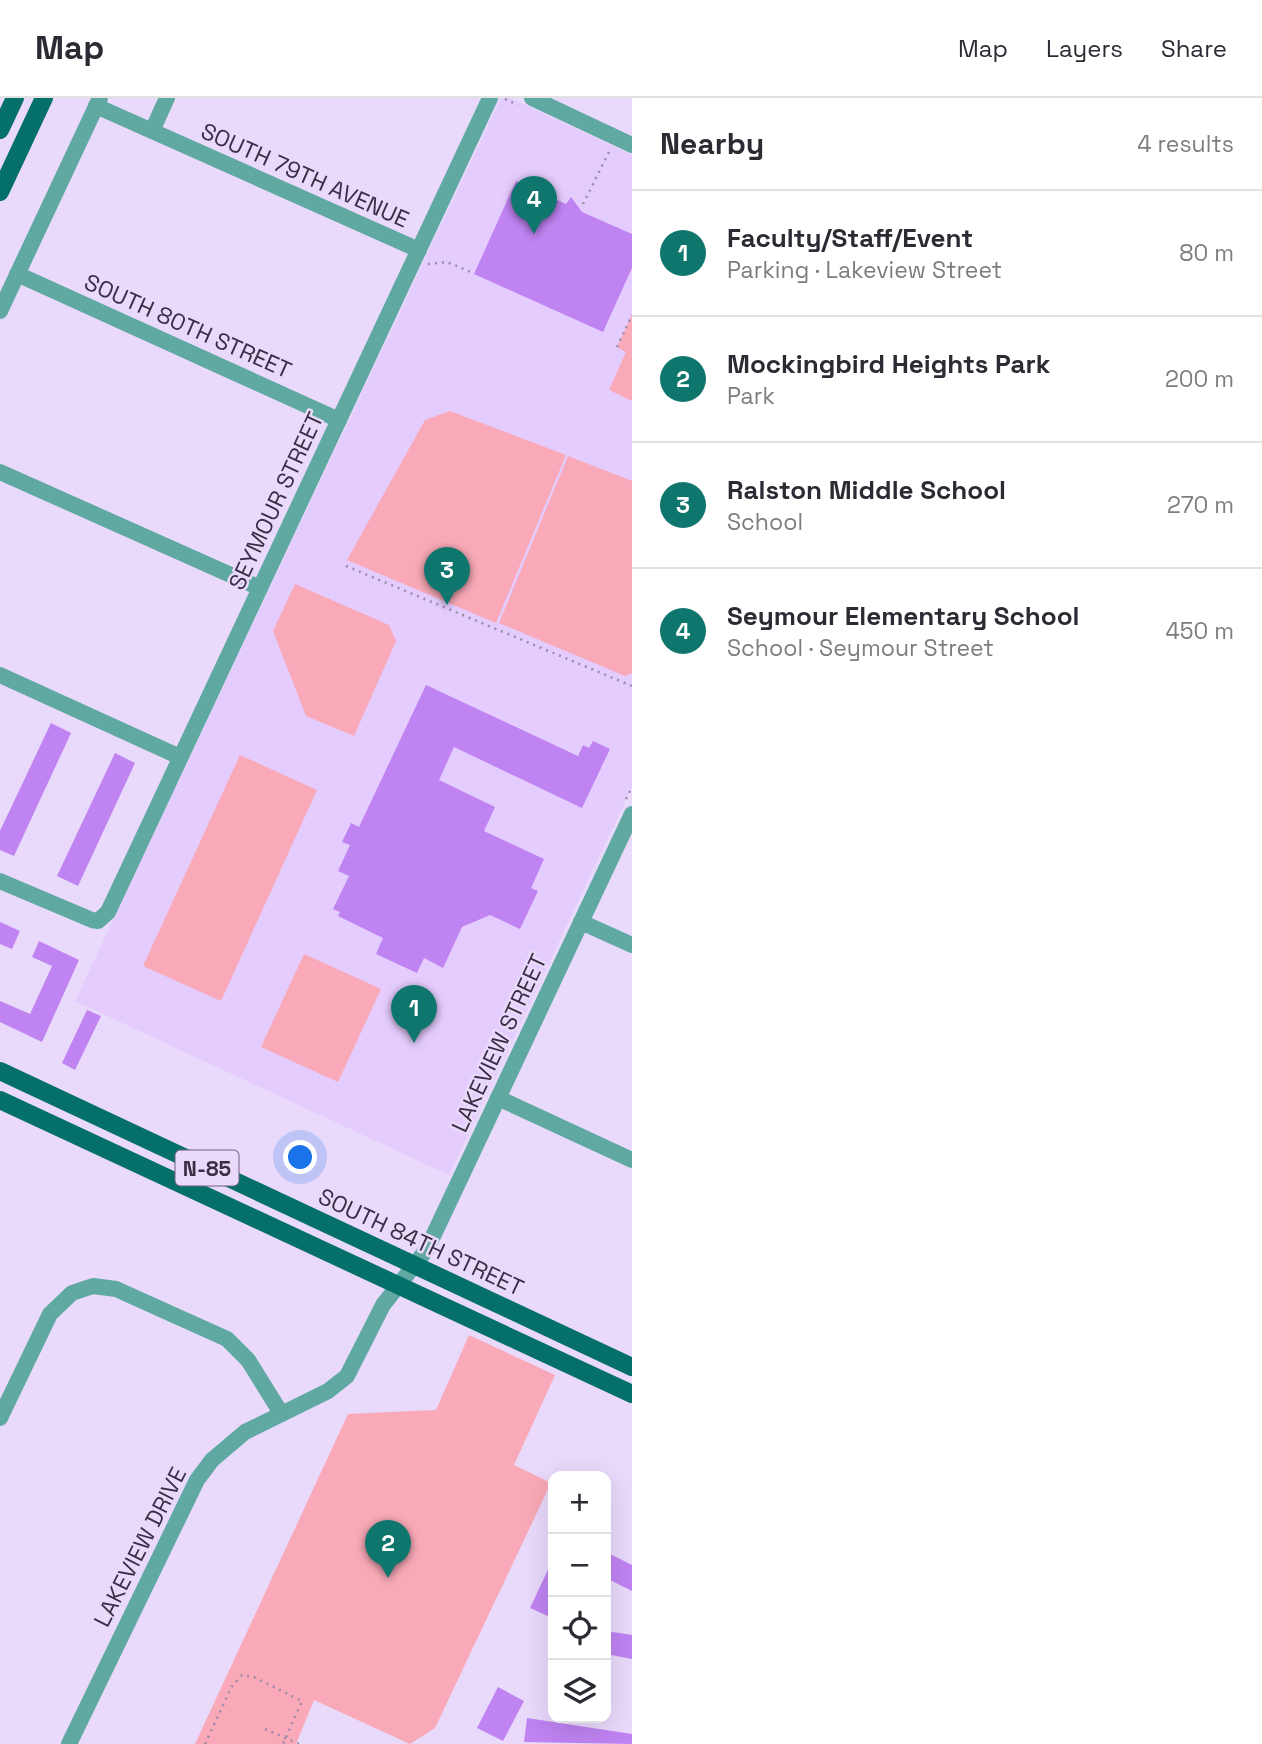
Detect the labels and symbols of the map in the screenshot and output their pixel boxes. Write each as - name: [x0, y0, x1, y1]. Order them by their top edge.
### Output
- street label: SOUTH 79TH AVENUE: [196, 116, 414, 234]
- pin: 4: [511, 176, 557, 234]
- street label: SOUTH 80TH STREET: [80, 267, 296, 385]
- street label: SEYMOUR STREET: [222, 407, 330, 595]
- pin: 3: [424, 547, 470, 605]
- street label: LAKEVIEW STREET: [445, 949, 553, 1137]
- pin: 1: [391, 985, 437, 1043]
- your location: [283, 1140, 317, 1174]
- road number: N-85: [176, 1150, 238, 1186]
- street label: SOUTH 84TH STREET: [313, 1181, 529, 1303]
- street label: LAKEVIEW DRIVE: [87, 1462, 193, 1632]
- pin: 2: [365, 1520, 411, 1578]

